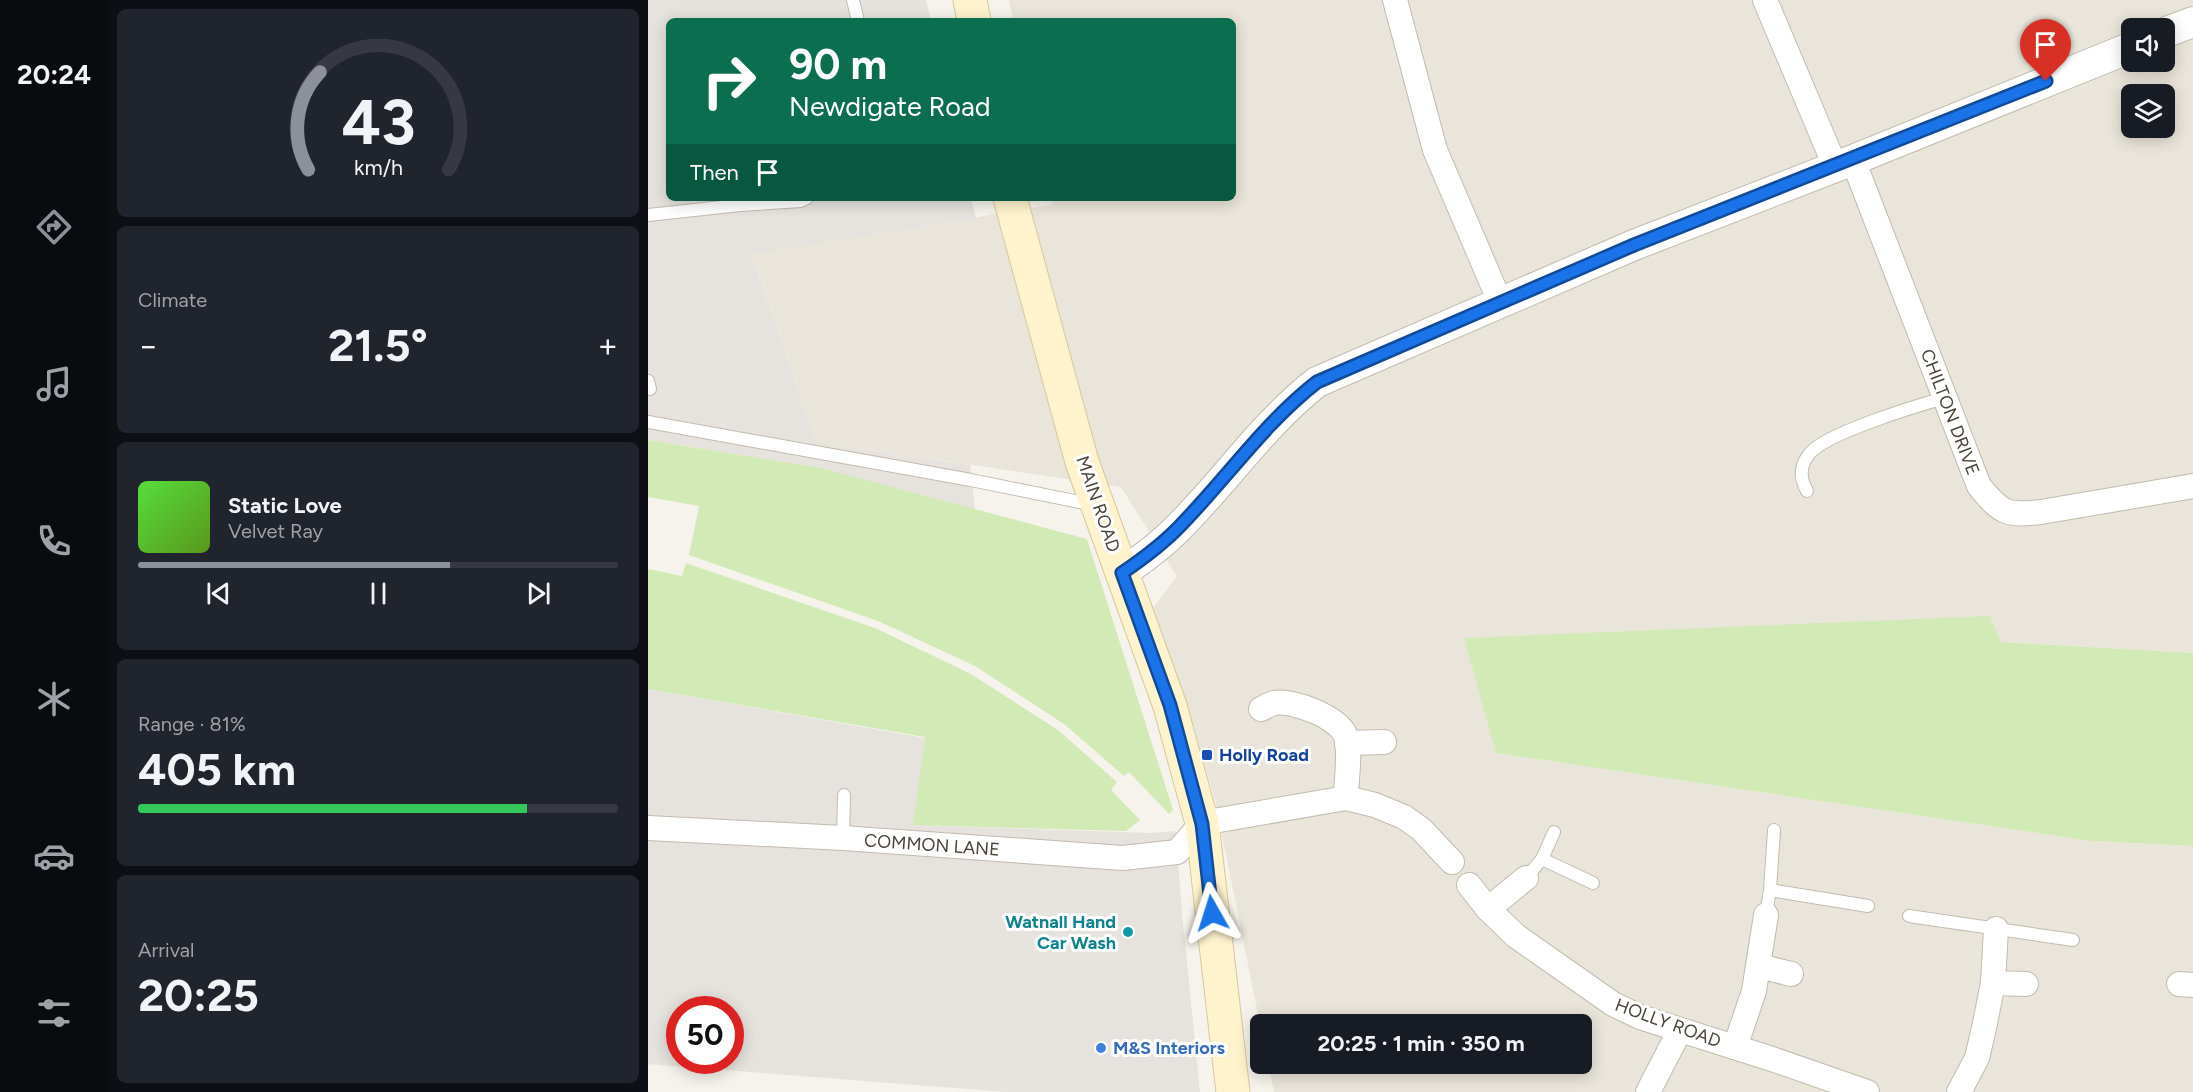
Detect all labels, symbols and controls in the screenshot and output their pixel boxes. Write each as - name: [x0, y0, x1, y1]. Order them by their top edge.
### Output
- map controls: [2121, 18, 2175, 138]
- button: sound: [2121, 18, 2175, 72]
- pin: [2020, 19, 2071, 81]
- icon: arrive: [2029, 28, 2062, 61]
- text: 90 m: [789, 39, 887, 90]
- icon: right: [690, 42, 768, 120]
- text: 20:24: [17, 58, 91, 91]
- button: layers: [2121, 84, 2175, 138]
- text: 43: [341, 85, 415, 160]
- text: Newdigate Road: [789, 90, 991, 123]
- text: km/h: [354, 155, 402, 180]
- icon: arrive: [751, 156, 784, 189]
- text: Then: [690, 159, 739, 186]
- icon: directions: [33, 206, 75, 248]
- text: Climate: [138, 288, 207, 312]
- text: 21.5°: [328, 318, 428, 372]
- text: −: [138, 326, 159, 365]
- text: +: [597, 326, 618, 365]
- street label: CHILTON DRIVE: [1916, 346, 1984, 478]
- icon: music: [33, 363, 75, 405]
- street label: MAIN ROAD: [1071, 453, 1125, 555]
- text: Static Love: [228, 492, 342, 519]
- text: Velvet Ray: [228, 519, 323, 543]
- icon: phone: [33, 520, 75, 562]
- icon: previous: [202, 577, 235, 610]
- icon: pause: [362, 577, 395, 610]
- icon: next: [522, 577, 555, 610]
- icon: climate: [33, 678, 75, 720]
- text: Range · 81%: [138, 712, 246, 736]
- text: 405 km: [138, 742, 296, 796]
- place label: Holly Road: [1219, 744, 1309, 766]
- marker: Holly Road: [1200, 748, 1214, 762]
- street label: COMMON LANE: [863, 829, 1001, 861]
- icon: car: [33, 835, 75, 877]
- position arrow: [1180, 881, 1244, 945]
- place label: Watnall Hand Car Wash: [1005, 911, 1116, 954]
- marker: Watnall Hand Car Wash: [1121, 925, 1135, 939]
- text: Arrival: [138, 938, 194, 962]
- text: 20:25: [138, 968, 259, 1022]
- icon: filters: [33, 992, 75, 1034]
- street label: HOLLY ROAD: [1612, 994, 1724, 1052]
- speed limit sign: 50: [666, 996, 744, 1074]
- text: 20:25 · 1 min · 350 m: [1317, 1030, 1525, 1057]
- place label: M&S Interiors: [1113, 1037, 1226, 1059]
- marker: M&S Interiors: [1094, 1041, 1108, 1055]

